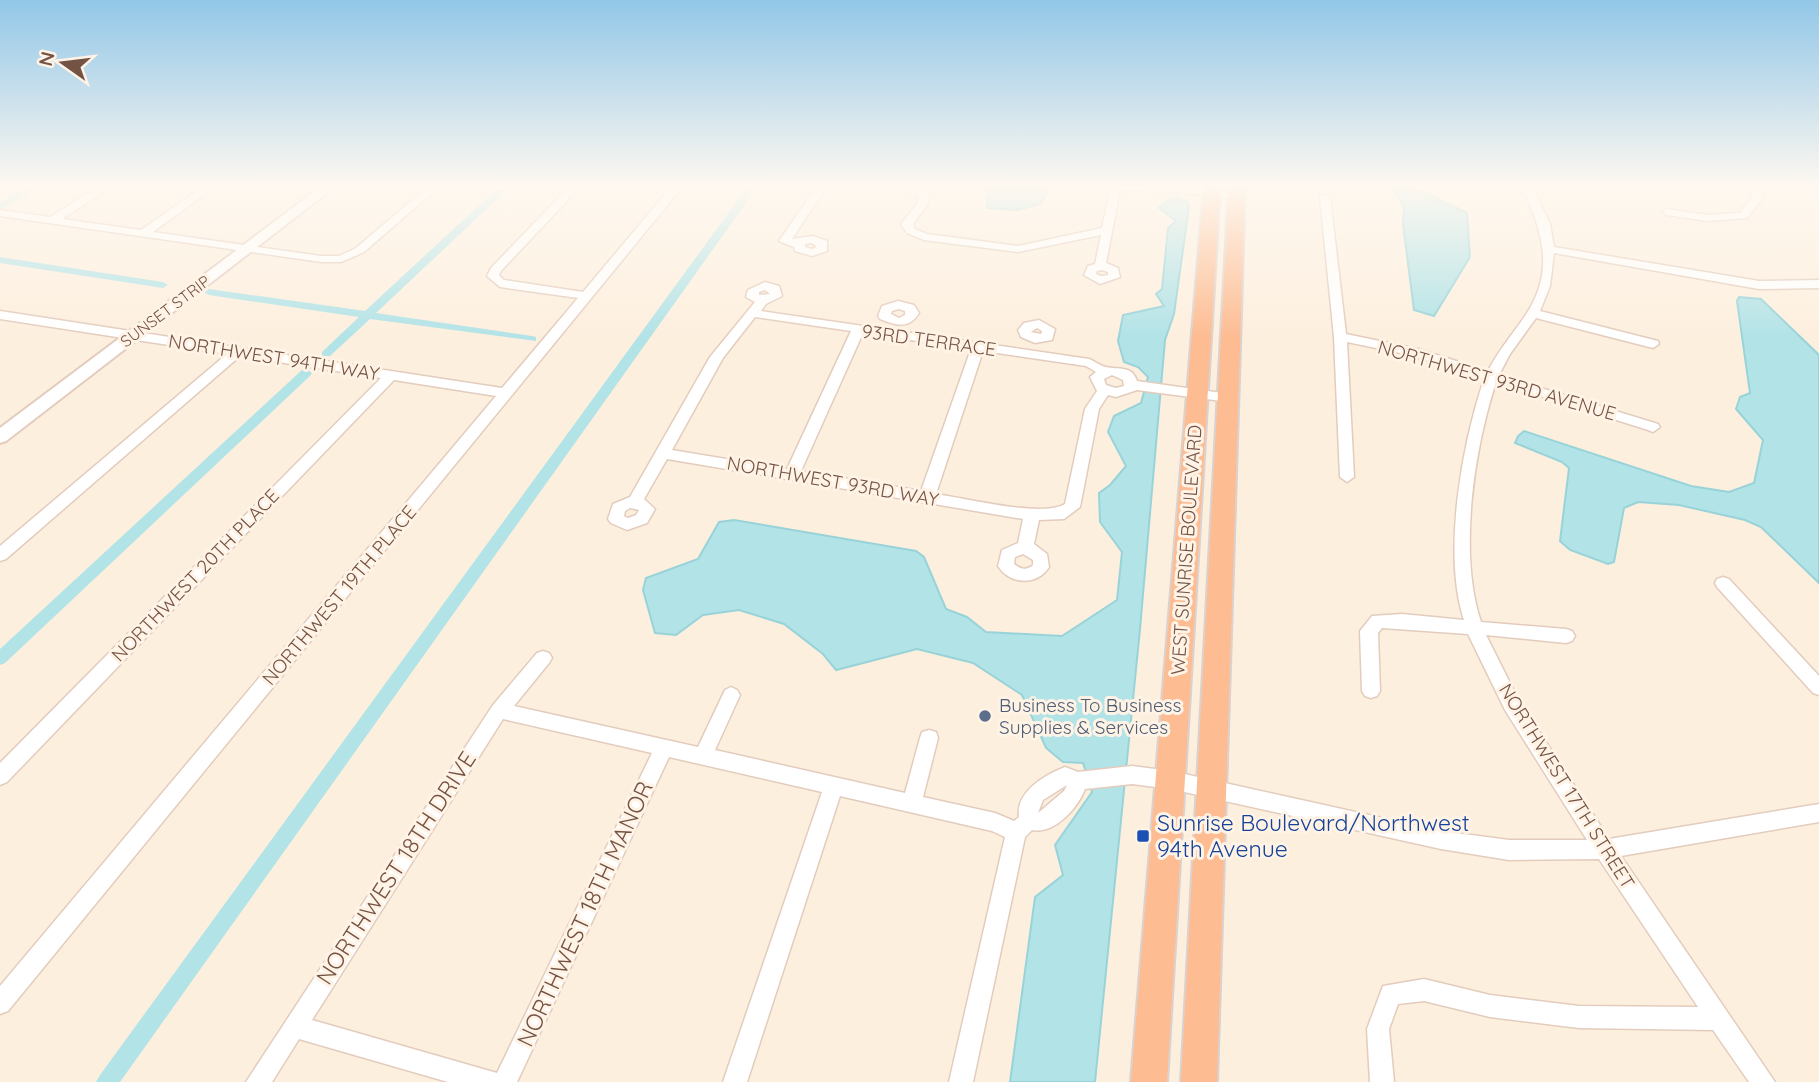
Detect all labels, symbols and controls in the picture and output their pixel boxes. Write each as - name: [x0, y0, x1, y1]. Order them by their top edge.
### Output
- north arrow: [28, 28, 98, 98]
- text: N: [33, 49, 60, 69]
- street label: SUNSET STRIP: [116, 271, 214, 351]
- street label: 93RD TERRACE: [860, 319, 998, 361]
- street label: NORTHWEST 94TH WAY: [167, 328, 382, 386]
- street label: NORTHWEST 93RD AVENUE: [1375, 334, 1619, 426]
- street label: WEST SUNRISE BOULEVARD: [1165, 424, 1207, 676]
- street label: NORTHWEST 93RD WAY: [725, 451, 941, 512]
- street label: NORTHWEST 20TH PLACE: [106, 484, 284, 666]
- street label: NORTHWEST 19TH PLACE: [257, 500, 421, 690]
- street label: NORTHWEST 17TH STREET: [1494, 679, 1640, 893]
- place label: Business To Business Supplies & Services: [999, 693, 1182, 739]
- marker: Business To Business Supplies & Services: [977, 708, 993, 724]
- street label: NORTHWEST 18TH DRIVE: [309, 746, 482, 990]
- street label: NORTHWEST 18TH MANOR: [510, 776, 659, 1051]
- place label: Sunrise Boulevard/Northwest 94th Avenue: [1157, 808, 1470, 863]
- marker: Sunrise Boulevard/Northwest 94th Avenue: [1135, 828, 1151, 844]

